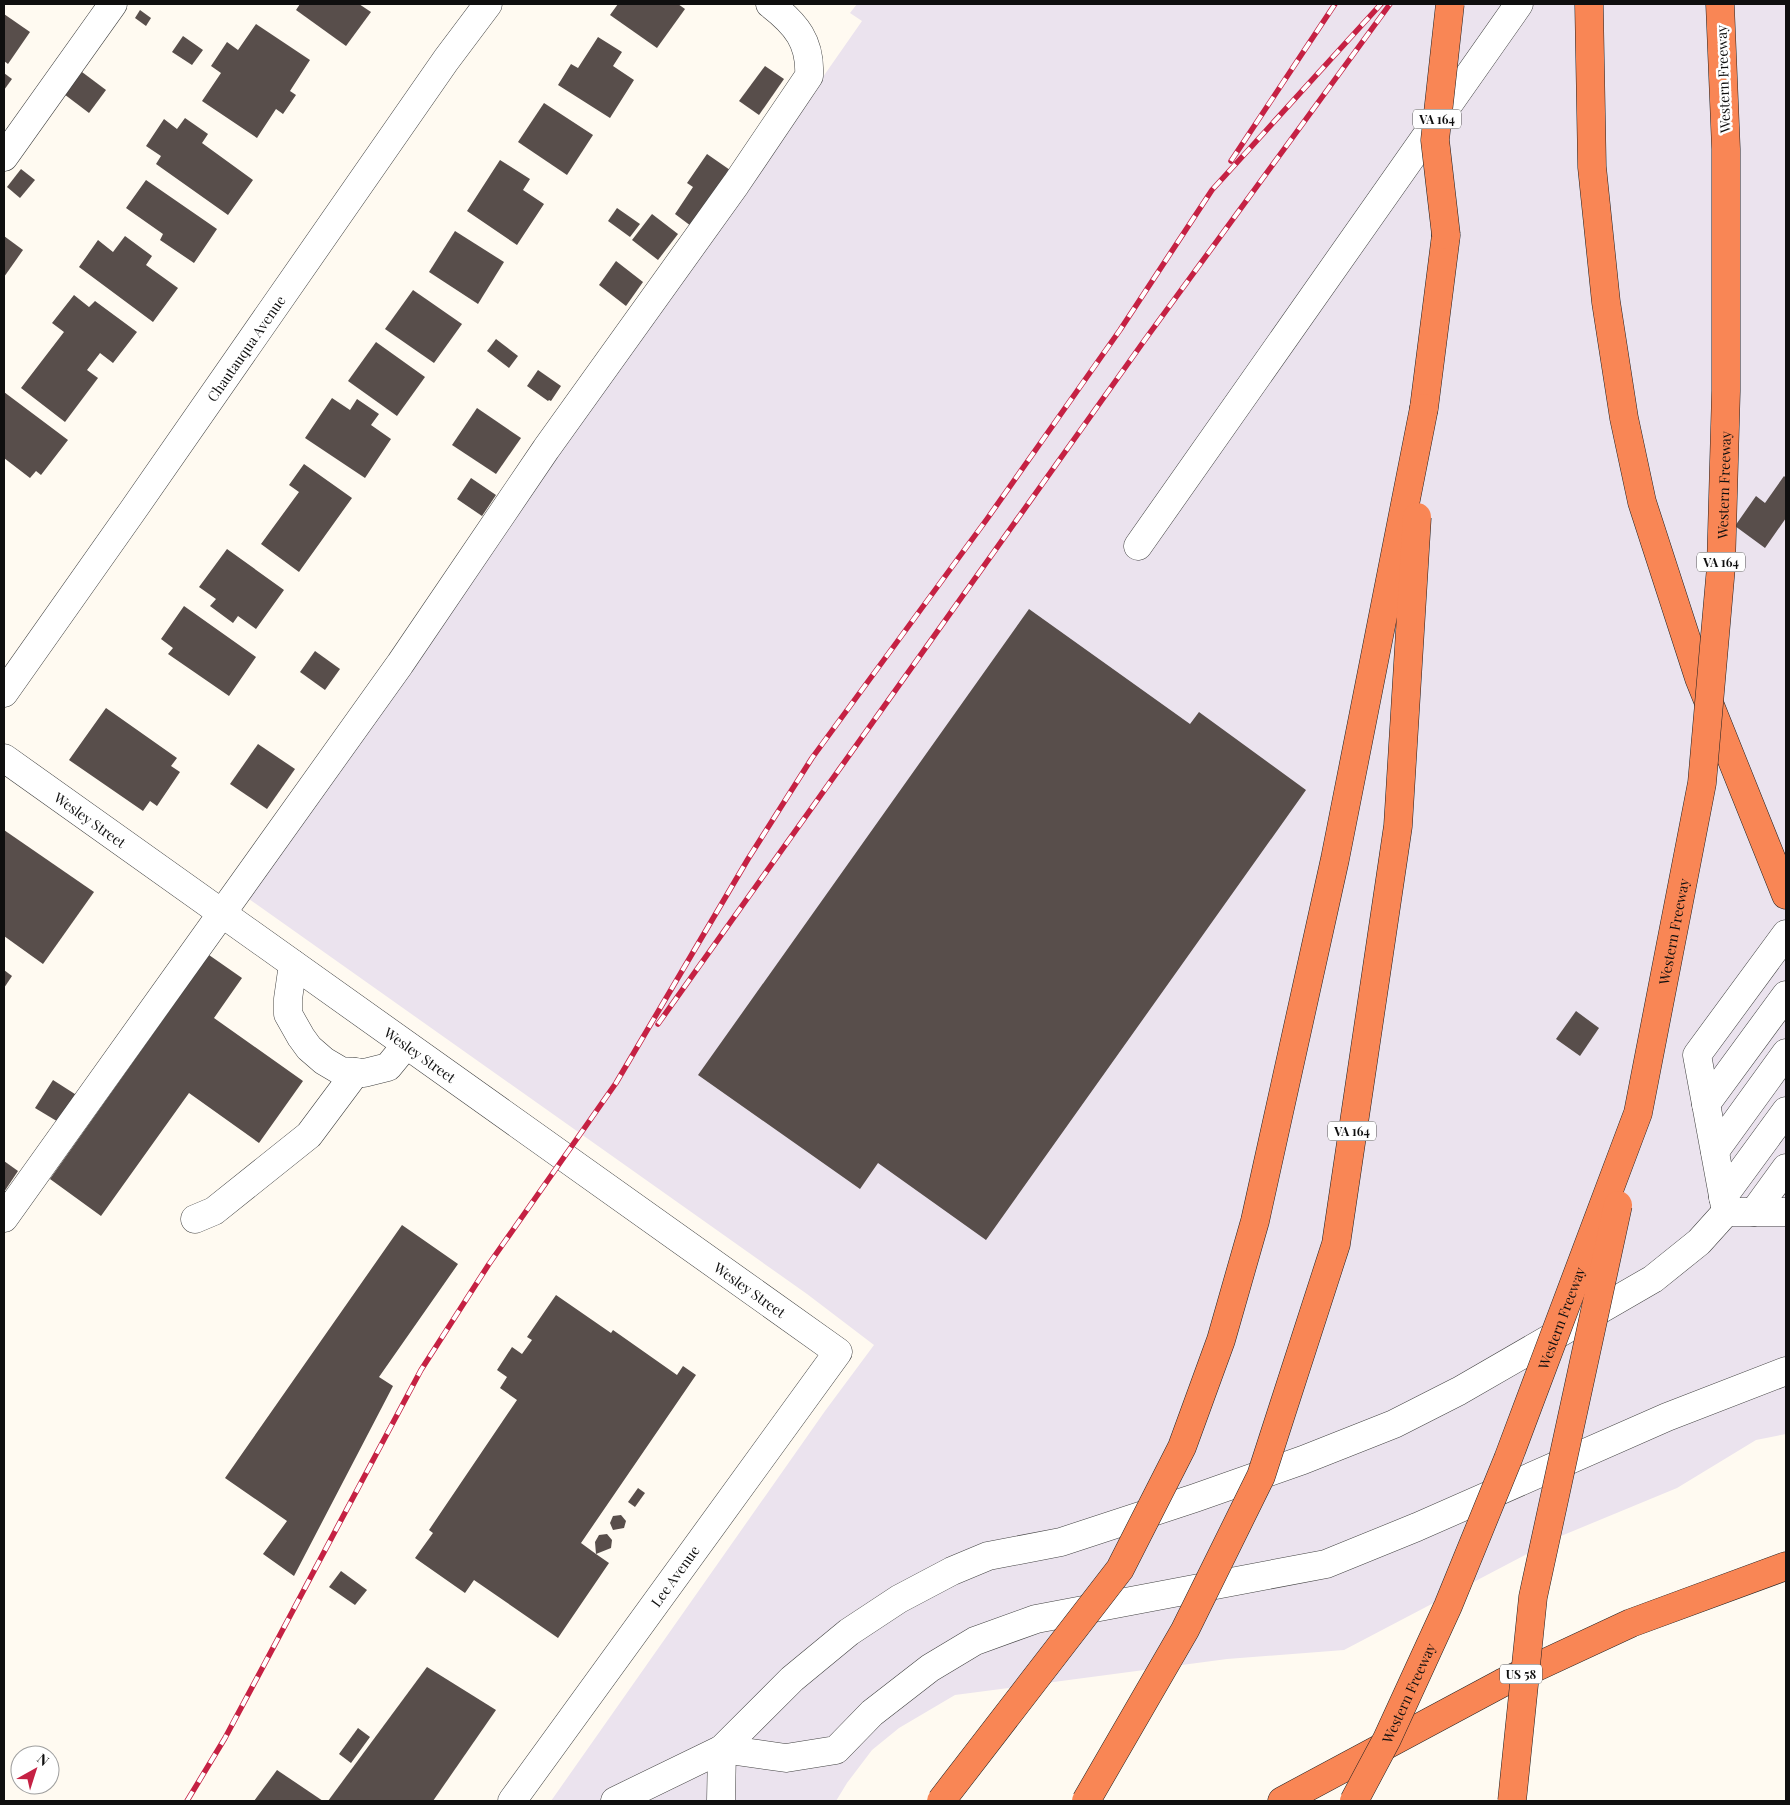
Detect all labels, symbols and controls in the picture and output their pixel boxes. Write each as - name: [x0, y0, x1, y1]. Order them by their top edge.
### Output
- street label: Western Freeway: [1712, 25, 1734, 134]
- road number: VA 164: [1413, 110, 1461, 128]
- street label: Chautauqua Avenue: [202, 291, 289, 405]
- street label: Western Freeway: [1712, 431, 1734, 540]
- road number: VA 164: [1697, 552, 1745, 572]
- street label: Wesley Street: [50, 787, 131, 852]
- street label: Western Freeway: [1653, 877, 1693, 987]
- street label: Wesley Street: [380, 1022, 461, 1087]
- road number: VA 164: [1328, 1122, 1376, 1140]
- street label: Wesley Street: [710, 1257, 791, 1322]
- street label: Western Freeway: [1533, 1264, 1589, 1373]
- street label: Lee Avenue: [646, 1541, 704, 1611]
- street label: Western Freeway: [1377, 1640, 1439, 1747]
- road number: US 58: [1500, 1665, 1542, 1684]
- north arrow: [10, 1745, 60, 1795]
- text: N: [34, 1749, 53, 1770]

